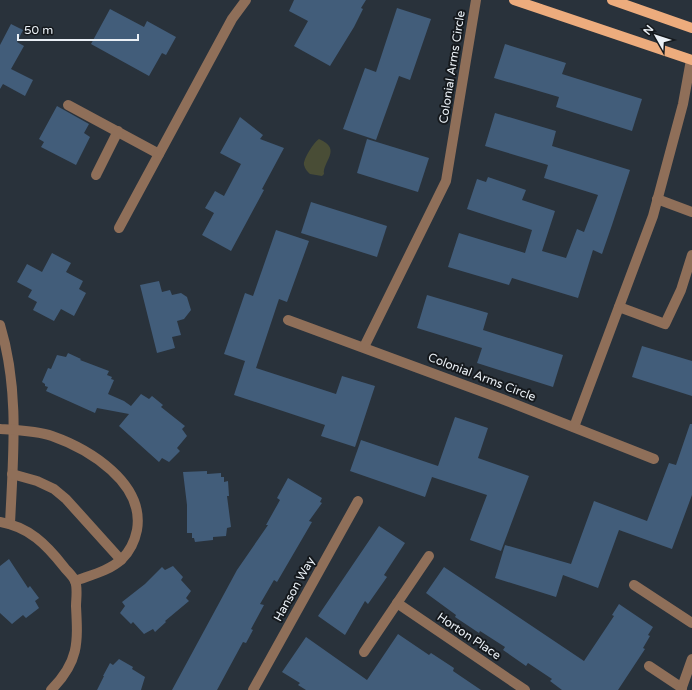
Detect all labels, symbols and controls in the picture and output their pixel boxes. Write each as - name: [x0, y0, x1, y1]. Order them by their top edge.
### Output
- street label: Colonial Arms Circle: [436, 9, 468, 124]
- scale bar: [18, 16, 138, 42]
- north arrow: [636, 16, 676, 56]
- text: N: [641, 22, 656, 38]
- text: 50 m: [24, 23, 53, 37]
- street label: Colonial Arms Circle: [426, 350, 538, 404]
- street label: Hanson Way: [271, 554, 318, 624]
- street label: Horton Place: [434, 610, 504, 663]

